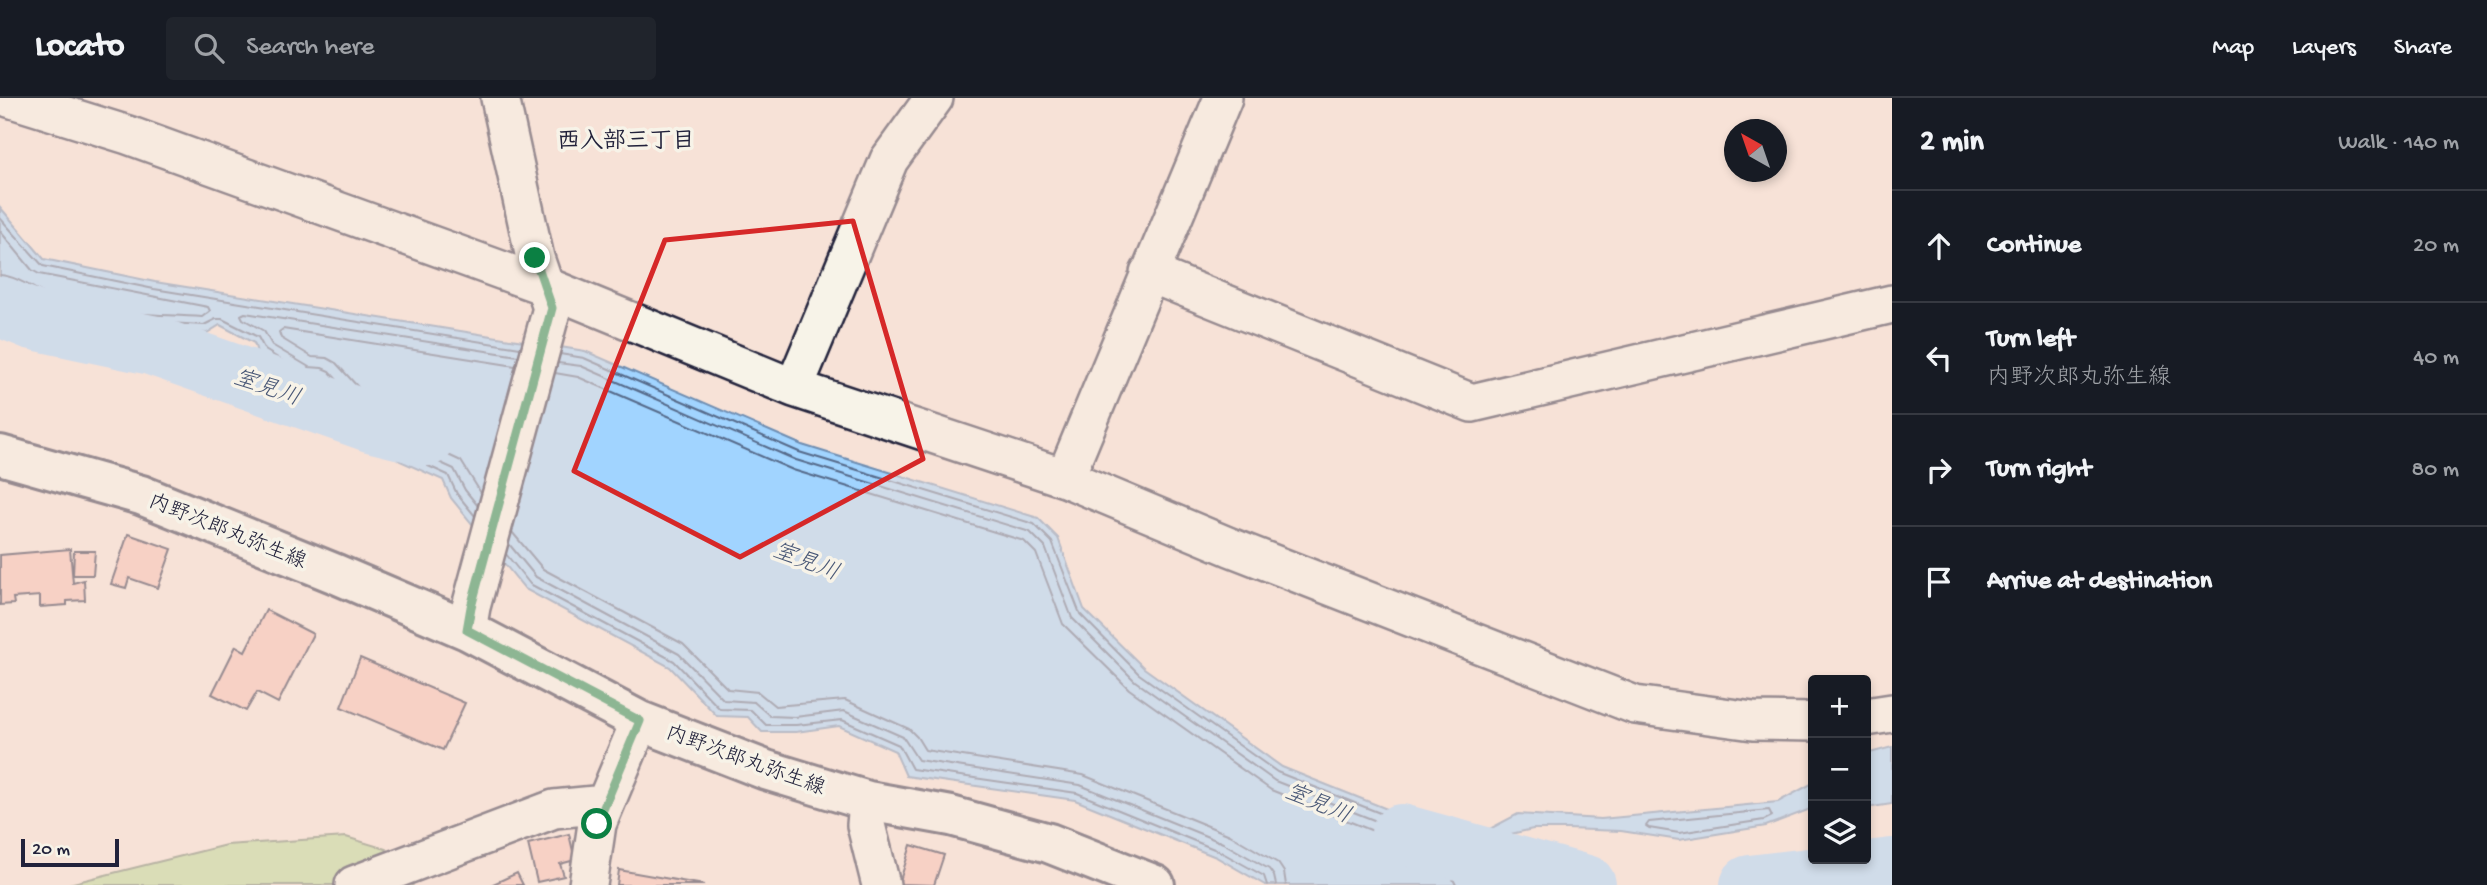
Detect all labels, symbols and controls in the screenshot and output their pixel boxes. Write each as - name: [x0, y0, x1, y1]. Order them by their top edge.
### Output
- search box: [166, 17, 656, 80]
- text: Locato: [35, 29, 124, 67]
- icon: search: [190, 29, 228, 67]
- text: Search here: [246, 33, 374, 64]
- text: Map: [2212, 34, 2254, 63]
- text: Layers: [2292, 34, 2356, 63]
- text: Share: [2394, 34, 2452, 63]
- north arrow: [1724, 119, 1787, 182]
- text: 2 min: [1920, 126, 1984, 161]
- district label: 西入部三丁目: [557, 128, 695, 156]
- text: Walk · 140 m: [2338, 130, 2459, 157]
- icon: ahead: [1920, 227, 1958, 265]
- text: Continue: [1987, 231, 2081, 262]
- text: 20 m: [2413, 233, 2459, 260]
- route end: [519, 242, 550, 273]
- text: Turn left: [1987, 325, 2075, 356]
- icon: left: [1920, 339, 1958, 377]
- text: 40 m: [2413, 345, 2459, 372]
- water label: 室見川: [230, 364, 304, 413]
- text: 内野次郎丸弥生線: [1987, 365, 2171, 392]
- icon: right: [1920, 451, 1958, 489]
- text: Turn right: [1987, 455, 2091, 486]
- text: 80 m: [2412, 457, 2459, 484]
- street label: 内野次郎丸弥生線: [144, 489, 310, 576]
- water label: 室見川: [769, 537, 843, 588]
- icon: arrive: [1920, 563, 1958, 601]
- text: Arrive at destination: [1987, 567, 2212, 598]
- map controls: [1808, 675, 1871, 864]
- button: +: [1808, 675, 1871, 738]
- street label: 内野次郎丸弥生線: [662, 721, 828, 803]
- button: −: [1808, 738, 1871, 801]
- water label: 室見川: [1281, 778, 1355, 831]
- button: layers: [1808, 801, 1871, 864]
- route start: [581, 808, 612, 839]
- scale bar: [21, 836, 119, 868]
- text: 20 m: [32, 839, 70, 862]

